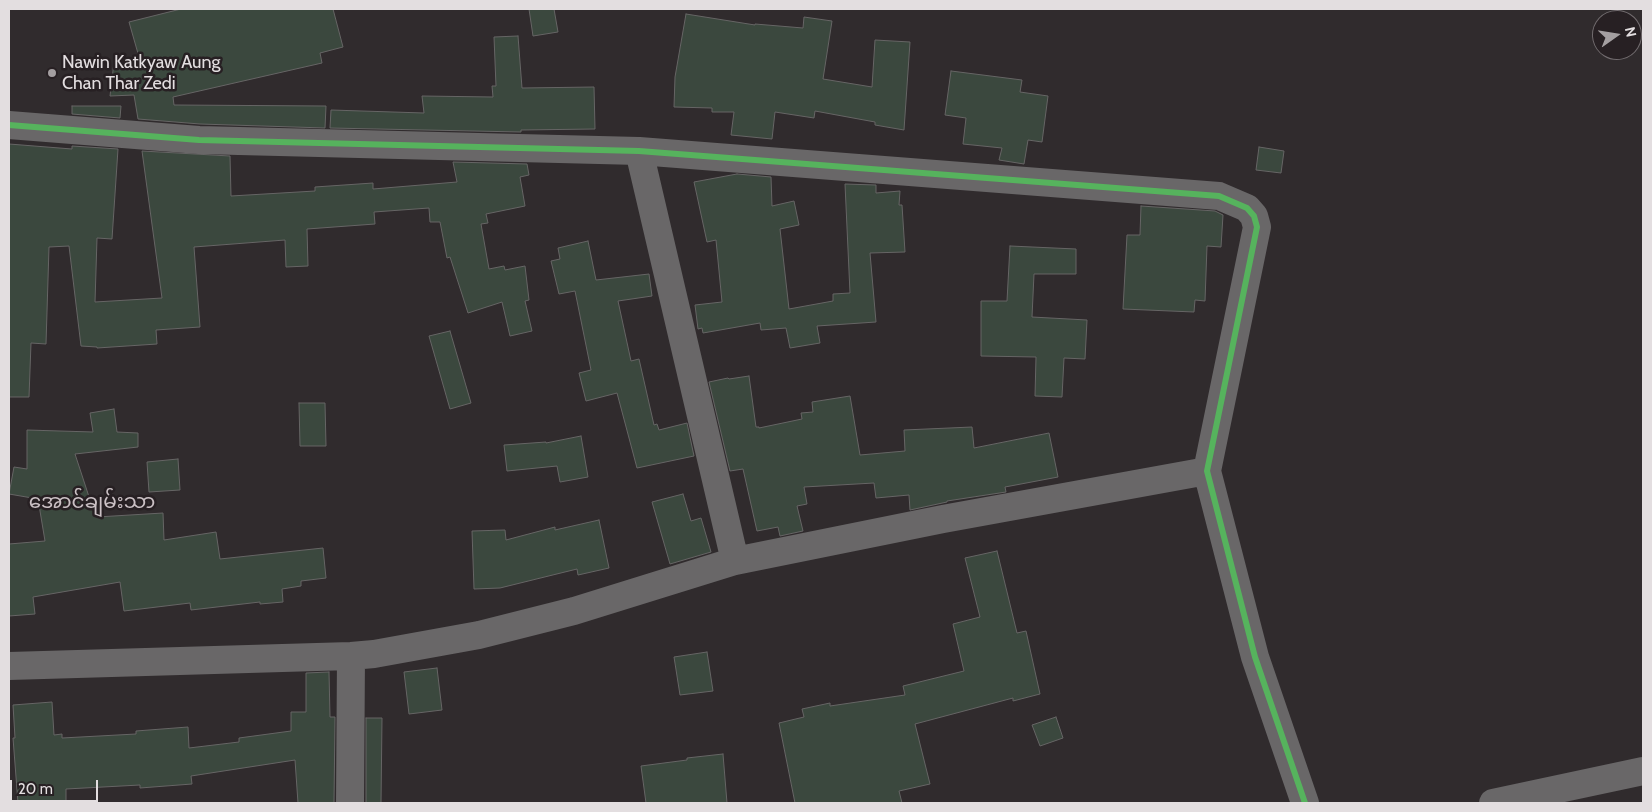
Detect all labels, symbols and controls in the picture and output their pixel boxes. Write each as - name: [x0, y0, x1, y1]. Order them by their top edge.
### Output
- north arrow: [1592, 10, 1642, 60]
- text: N: [1621, 25, 1641, 39]
- place label: Nawin Katkyaw Aung Chan Thar Zedi: [62, 52, 220, 94]
- marker: Nawin Katkyaw Aung Chan Thar Zedi: [46, 67, 58, 79]
- district label: အောင်ချမ်းသာ: [29, 490, 155, 514]
- scale bar: [12, 770, 100, 802]
- text: 20 m: [18, 780, 53, 798]

